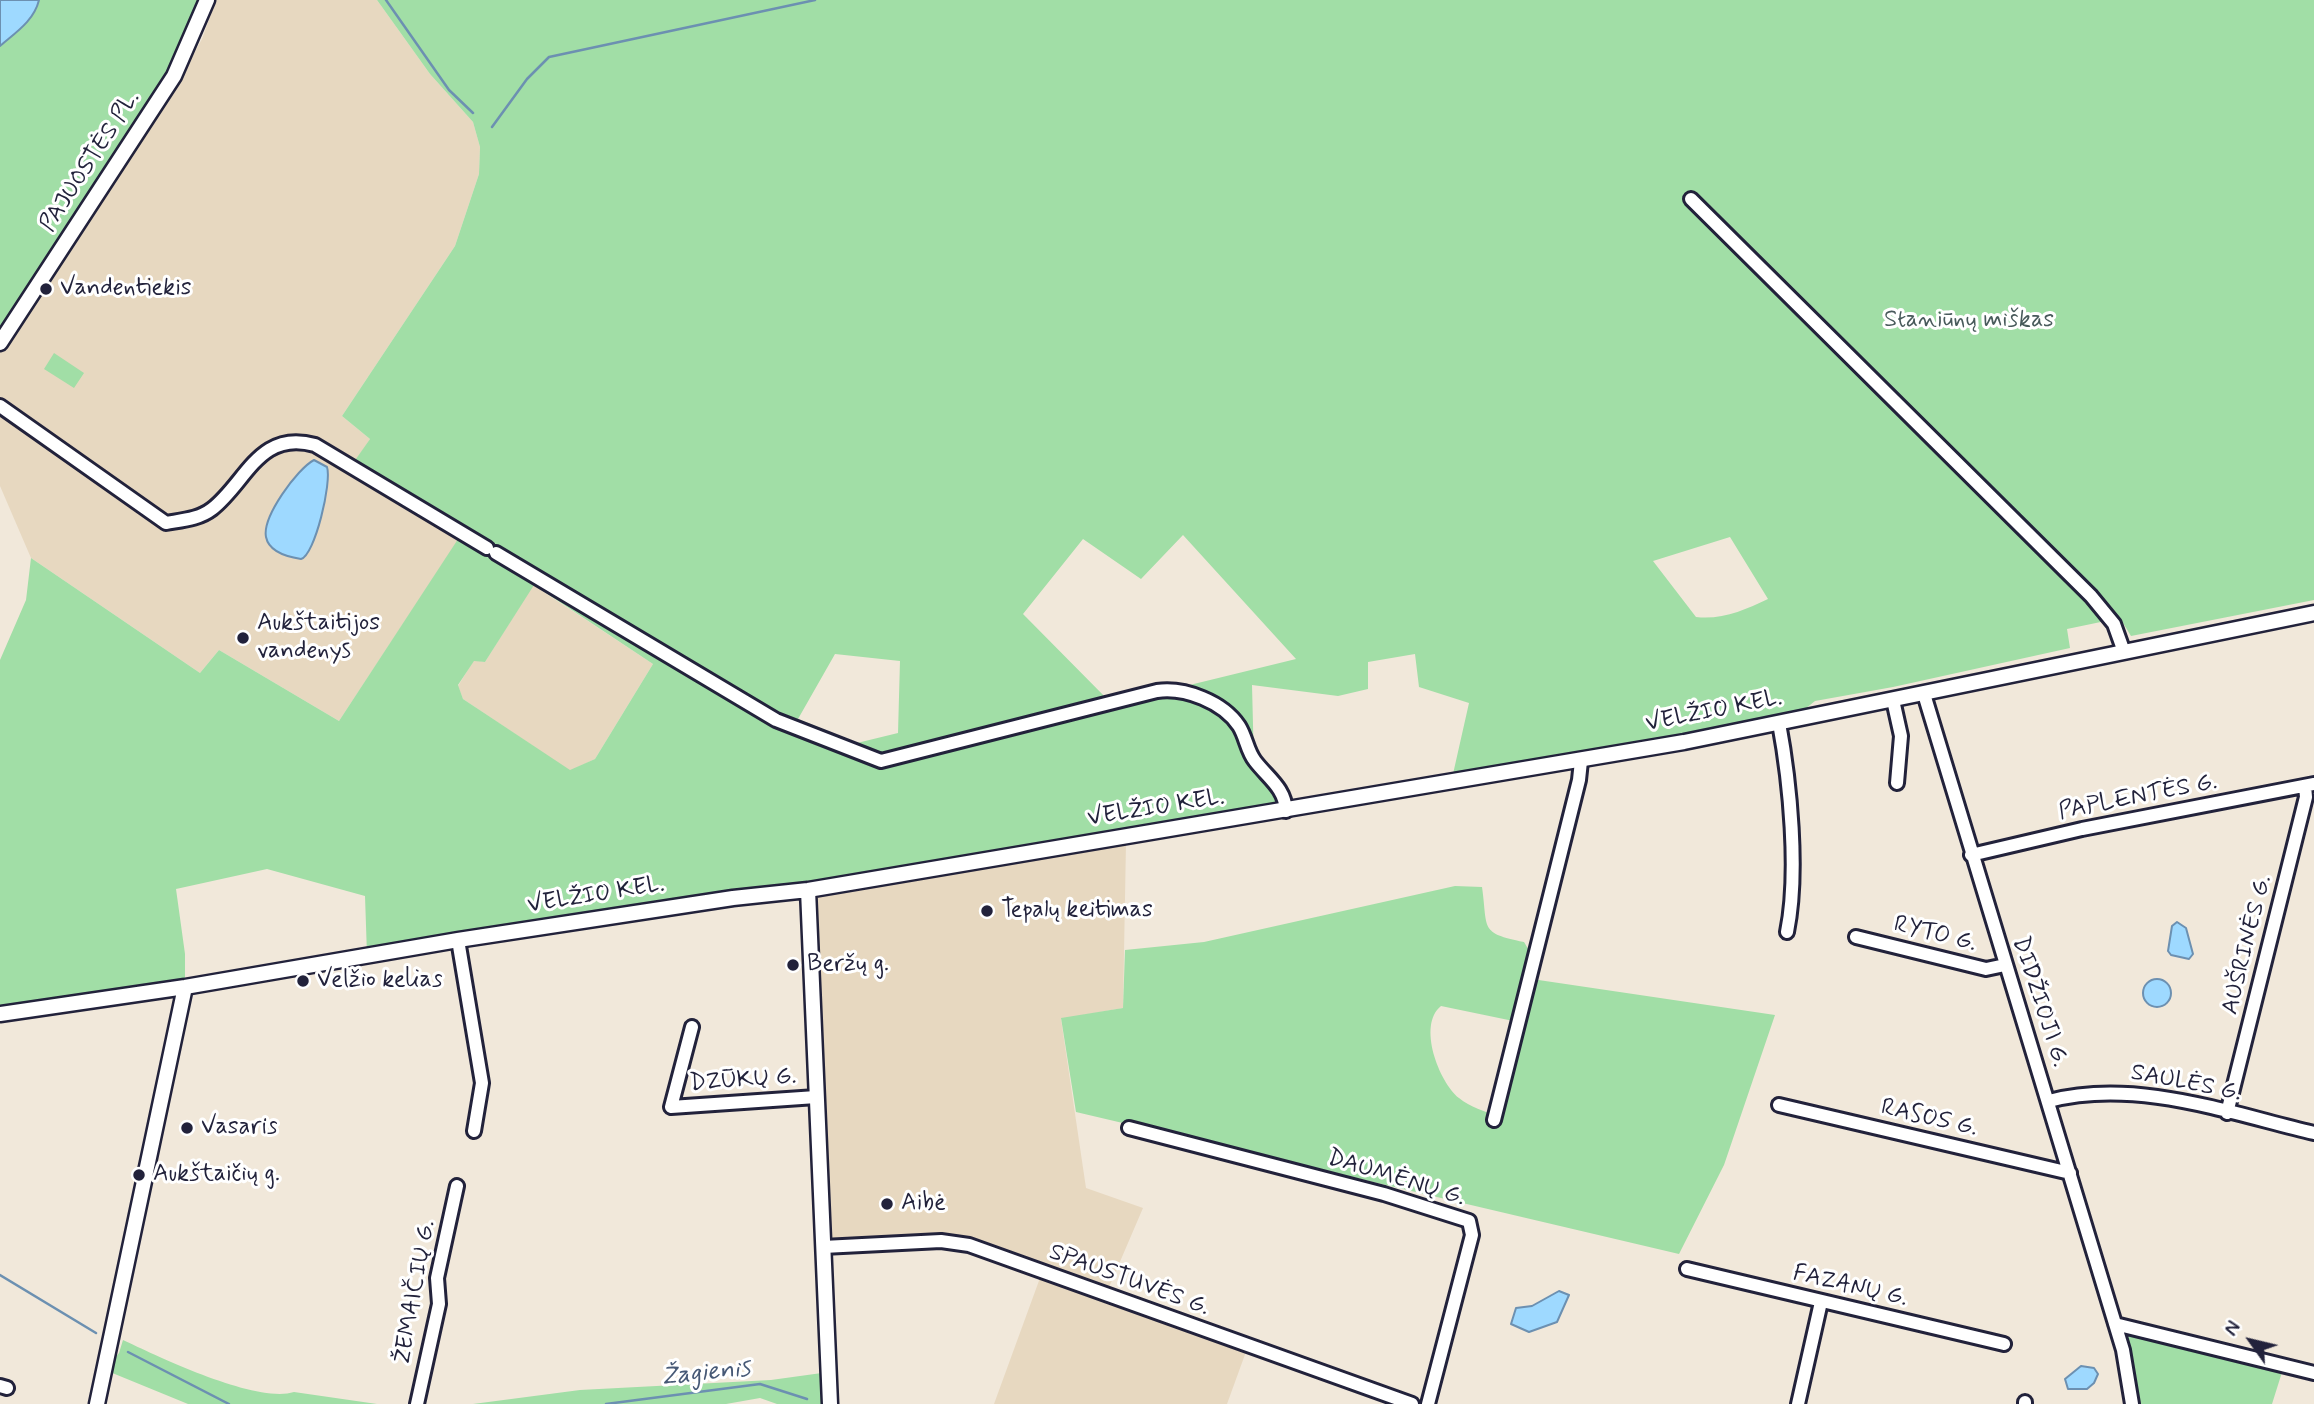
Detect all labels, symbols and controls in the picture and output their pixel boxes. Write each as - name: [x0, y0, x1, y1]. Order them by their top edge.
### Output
- street label: PAJUOSTĖS PL.: [35, 86, 147, 238]
- place label: Vandentiekis: [60, 275, 191, 303]
- marker: Vandentiekis: [38, 281, 54, 297]
- park label: Staniūnų miškas: [1884, 307, 2054, 335]
- place label: Aukštaitijos vandenys: [257, 610, 380, 666]
- marker: Aukštaitijos vandenys: [235, 630, 251, 646]
- street label: VELŽIO KEL.: [1643, 685, 1785, 739]
- street label: PAPLENTĖS G.: [2056, 769, 2220, 827]
- street label: VELŽIO KEL.: [1085, 784, 1227, 834]
- street label: VELŽIO KEL.: [525, 871, 667, 921]
- street label: AUŠRINĖS G.: [2217, 872, 2279, 1018]
- place label: Tepalų keitimas: [1001, 897, 1153, 925]
- marker: Tepalų keitimas: [979, 903, 995, 919]
- street label: RYTO G.: [1891, 911, 1979, 959]
- street label: DIDŽIOJI G.: [2004, 933, 2074, 1071]
- place label: Beržų g.: [807, 951, 889, 979]
- marker: Beržų g.: [785, 957, 801, 973]
- place label: Velžio kelias: [317, 967, 443, 995]
- marker: Velžio kelias: [295, 973, 311, 989]
- street label: SAULĖS G.: [2128, 1059, 2244, 1109]
- street label: DZŪKŲ G.: [689, 1063, 797, 1099]
- street label: RASOS G.: [1878, 1094, 1980, 1144]
- place label: Vasaris: [201, 1114, 278, 1142]
- marker: Vasaris: [179, 1120, 195, 1136]
- street label: DAUMĖNŲ G.: [1324, 1144, 1468, 1214]
- place label: Aukštaičių g.: [153, 1161, 280, 1189]
- marker: Aukštaičių g.: [131, 1167, 147, 1183]
- place label: Aibė: [901, 1190, 946, 1218]
- marker: Aibė: [879, 1196, 895, 1212]
- street label: ŽEMAIČIŲ G.: [389, 1218, 443, 1366]
- street label: SPAUSTUVĖS G.: [1045, 1239, 1213, 1323]
- street label: FAZANŲ G.: [1790, 1260, 1910, 1314]
- north arrow: [2216, 1306, 2286, 1376]
- text: N: [2219, 1317, 2247, 1341]
- water label: Žagienis: [660, 1354, 752, 1394]

